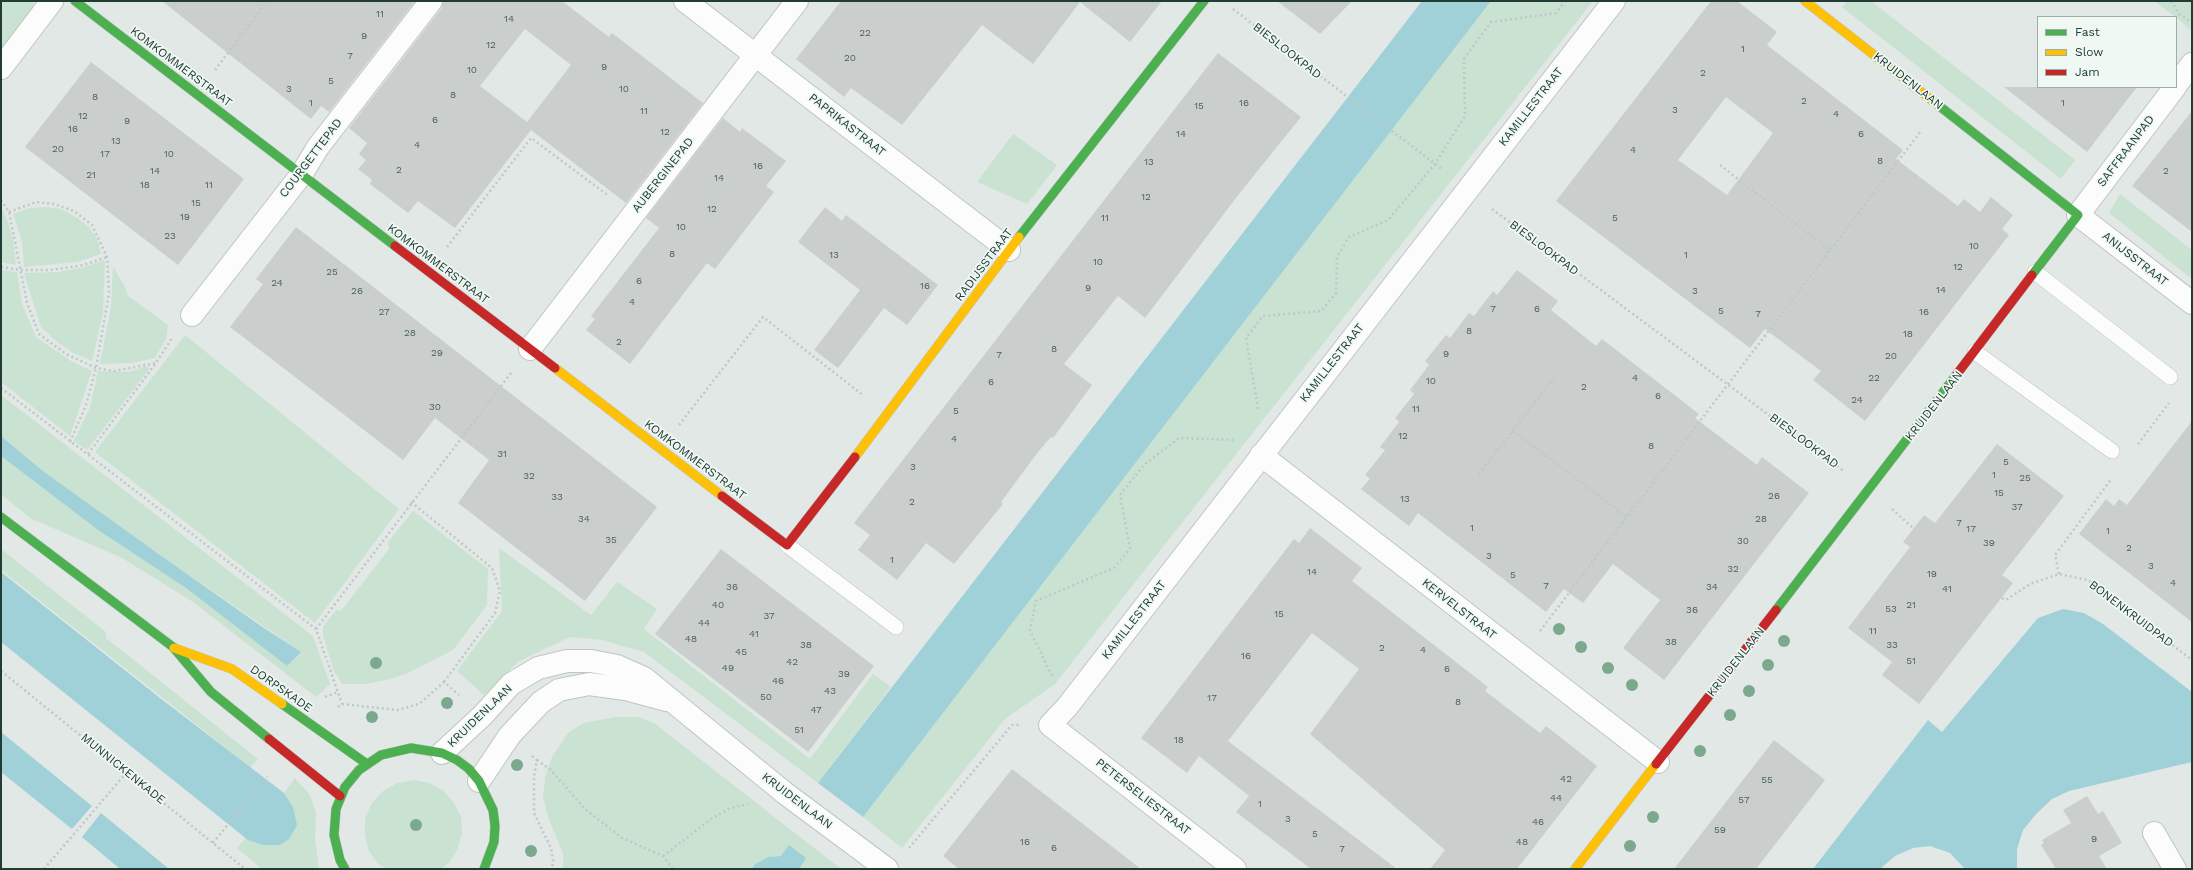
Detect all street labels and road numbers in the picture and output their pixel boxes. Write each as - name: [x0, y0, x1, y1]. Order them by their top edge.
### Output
- street label: BIESLOOKPAD: [1250, 20, 1324, 82]
- street label: KOMKOMMERSTRAAT: [127, 24, 235, 110]
- street label: KRUIDENLAAN: [1870, 49, 1946, 113]
- street label: KAMILLESTRAAT: [1496, 65, 1566, 149]
- street label: PAPRIKASTRAAT: [806, 90, 888, 160]
- street label: SAFFRAANPAD: [2094, 112, 2158, 190]
- street label: COURGETTEPAD: [277, 116, 345, 200]
- street label: AUBERGINEPAD: [629, 134, 697, 216]
- street label: BIESLOOKPAD: [1507, 217, 1581, 279]
- street label: KOMKOMMERSTRAAT: [384, 221, 492, 307]
- street label: RADIJSSTRAAT: [952, 226, 1016, 304]
- street label: ANIJSSTRAAT: [2099, 229, 2171, 289]
- street label: KAMILLESTRAAT: [1297, 321, 1367, 405]
- street label: KRUIDENLAAN: [1902, 368, 1966, 444]
- street label: BIESLOOKPAD: [1767, 410, 1841, 472]
- street label: KOMKOMMERSTRAAT: [641, 417, 749, 503]
- street label: KERVELSTRAAT: [1419, 575, 1499, 643]
- street label: KAMILLESTRAAT: [1099, 578, 1169, 662]
- street label: BONENKRUIDPAD: [2086, 578, 2176, 650]
- street label: KRUIDENLAAN: [1704, 624, 1768, 700]
- street label: DORPSKADE: [247, 662, 315, 716]
- street label: KRUIDENLAAN: [444, 681, 516, 751]
- street label: MUNNICKENKADE: [78, 730, 168, 808]
- street label: PETERSELIESTRAAT: [1093, 756, 1193, 838]
- street label: KRUIDENLAAN: [759, 770, 835, 832]

